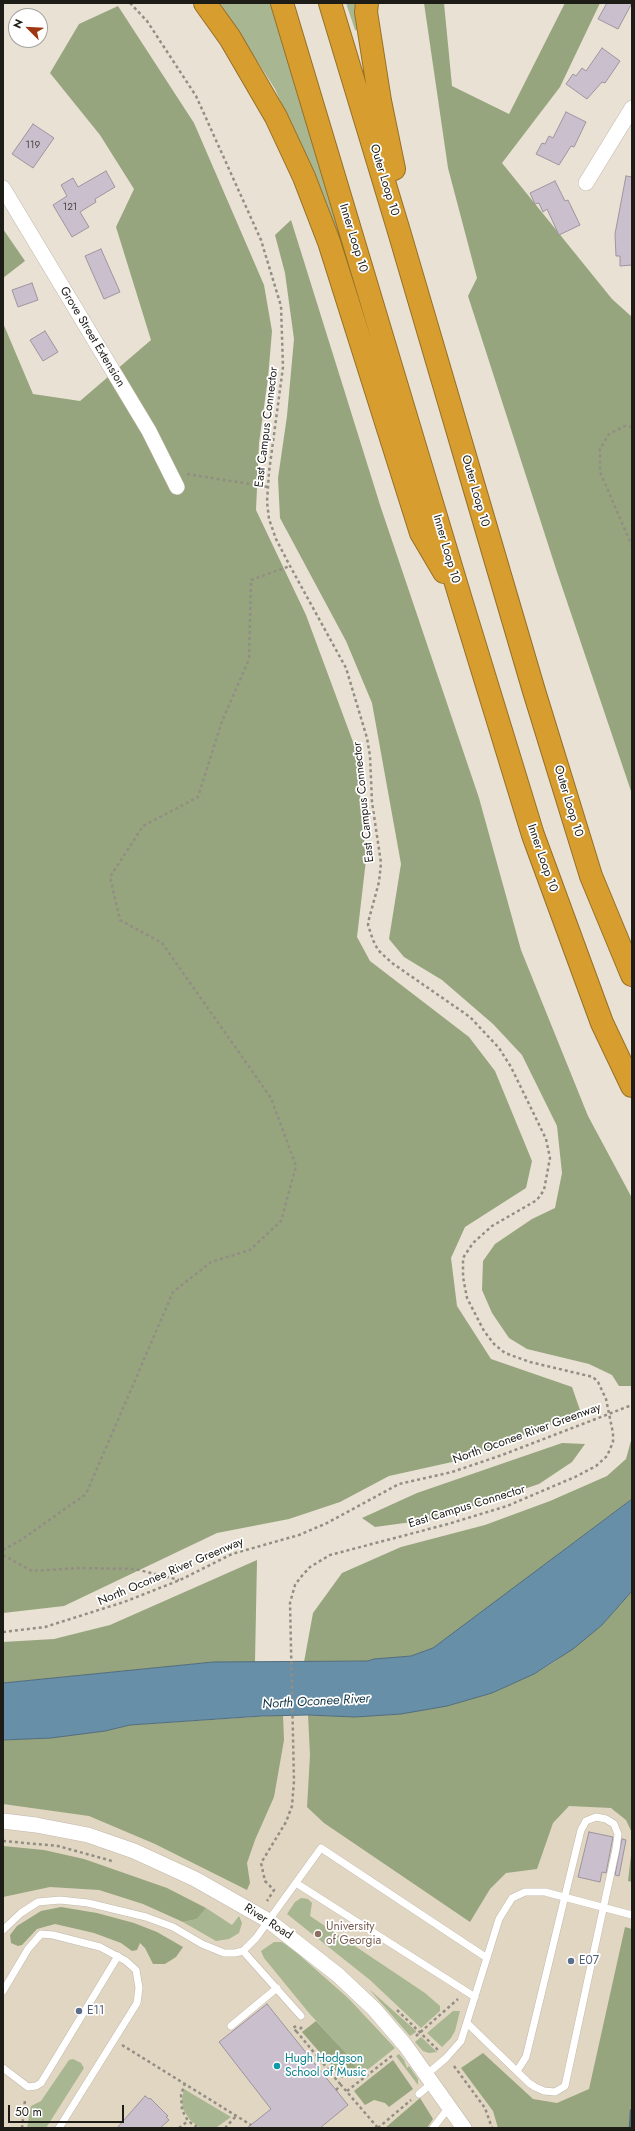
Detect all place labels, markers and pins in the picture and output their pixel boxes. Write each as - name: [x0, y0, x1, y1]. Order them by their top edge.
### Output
- place label: University of Georgia: [326, 1920, 381, 1948]
- marker: University of Georgia: [313, 1929, 323, 1939]
- place label: E07: [579, 1954, 599, 1968]
- marker: E07: [566, 1956, 576, 1966]
- place label: E11: [87, 2004, 104, 2018]
- marker: E11: [74, 2006, 84, 2016]
- place label: Hugh Hodgson School of Music: [285, 2052, 366, 2080]
- marker: Hugh Hodgson School of Music: [272, 2061, 282, 2071]

